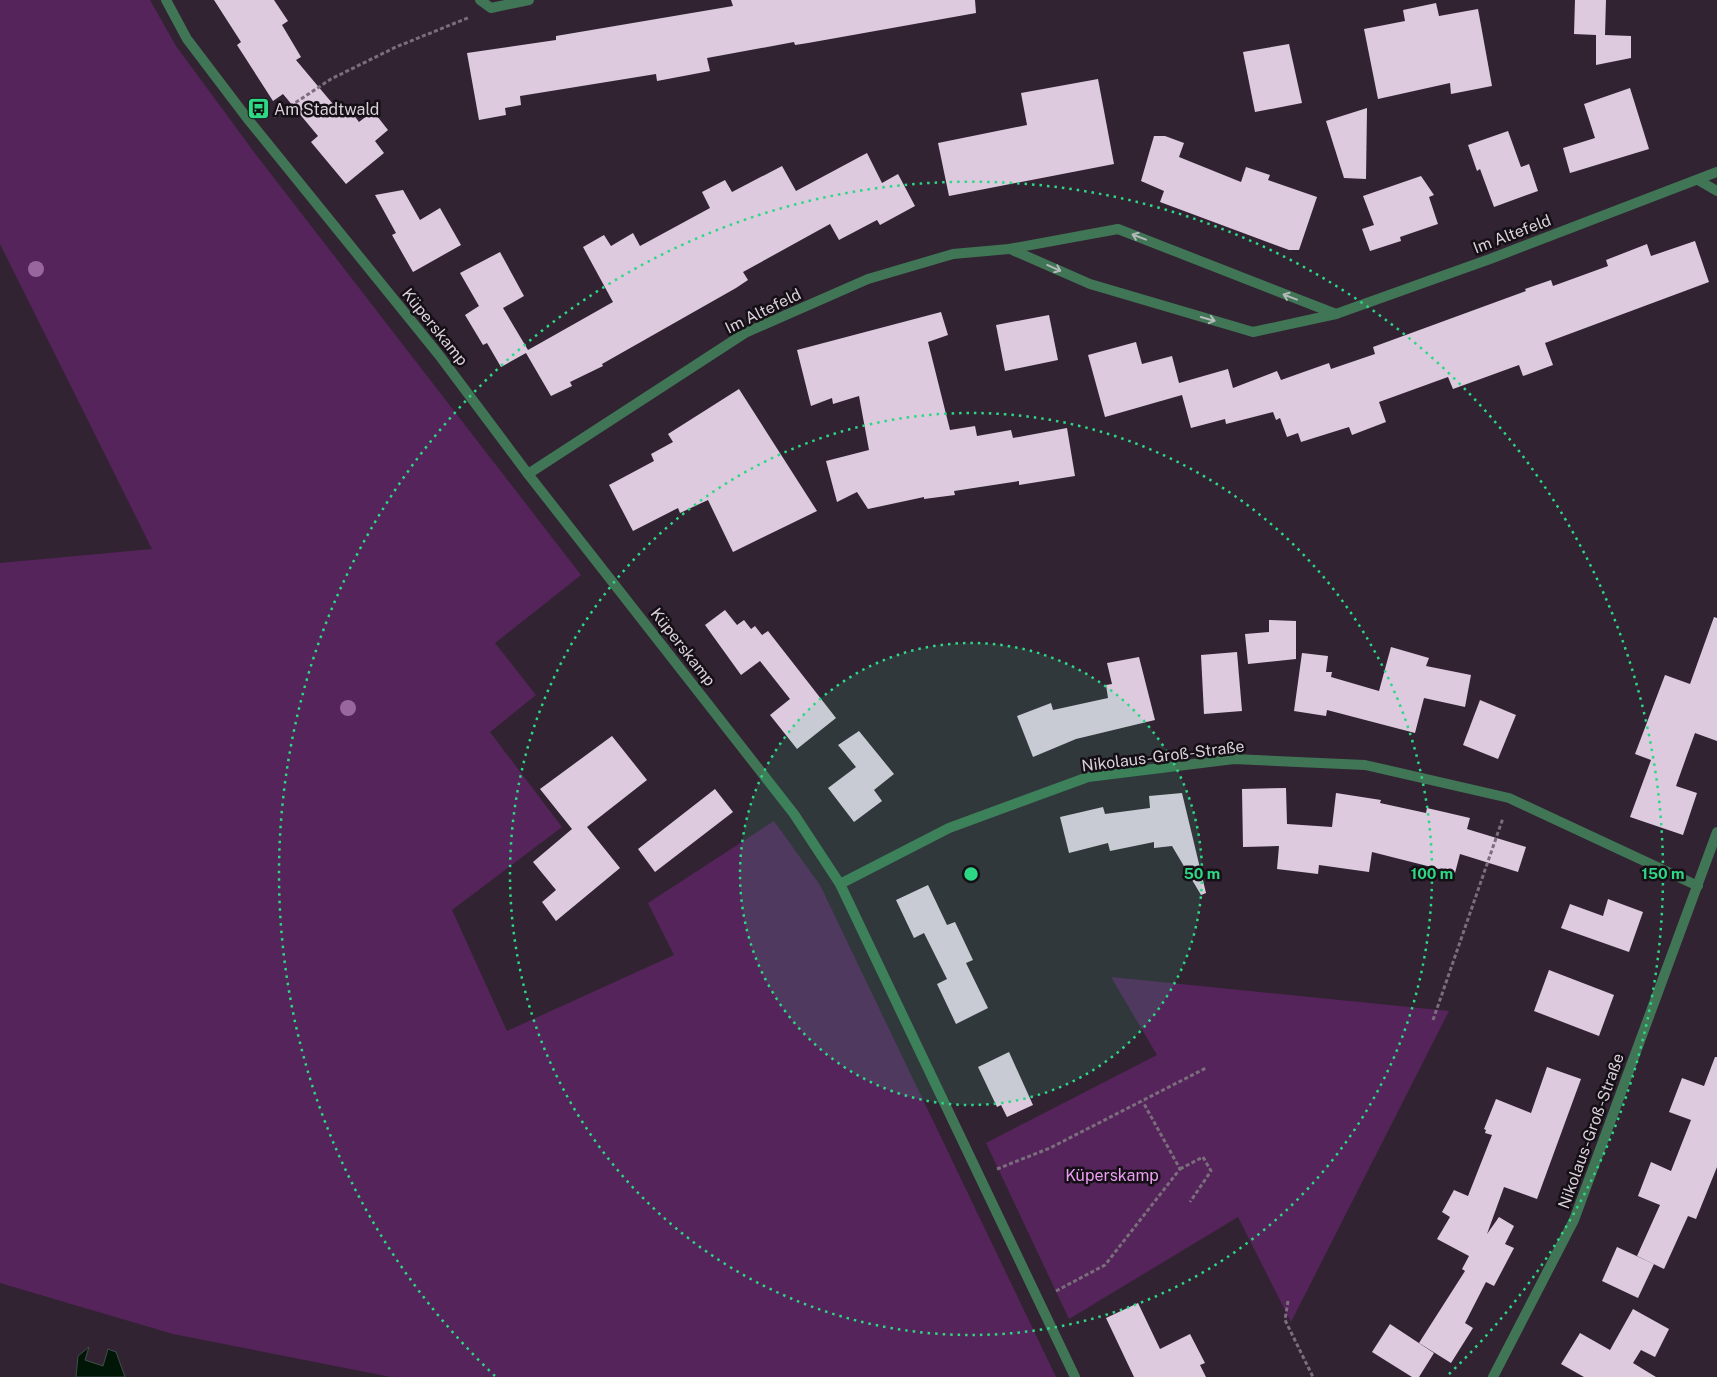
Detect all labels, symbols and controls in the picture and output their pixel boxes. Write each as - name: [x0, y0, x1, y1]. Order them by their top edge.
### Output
- bus stop icon: Am Stadtwald: [246, 97, 270, 121]
- place label: Am Stadtwald: [274, 100, 379, 119]
- street label: Im Altefeld: [1470, 210, 1554, 258]
- one-way arrow: [1132, 232, 1147, 242]
- one-way arrow: [1046, 264, 1061, 274]
- street label: Küperskamp: [398, 285, 472, 369]
- street label: Im Altefeld: [722, 285, 804, 337]
- one-way arrow: [1283, 291, 1298, 301]
- one-way arrow: [1200, 314, 1216, 324]
- street label: Küperskamp: [647, 604, 719, 690]
- street label: Nikolaus-Groß-Straße: [1080, 737, 1246, 775]
- centre of rings: [962, 865, 980, 883]
- text: 50 m: [1184, 865, 1220, 882]
- text: 100 m: [1411, 865, 1453, 882]
- text: 150 m: [1641, 865, 1685, 882]
- street label: Nikolaus-Groß-Straße: [1554, 1051, 1628, 1211]
- park label: Küperskamp: [1065, 1166, 1159, 1185]

